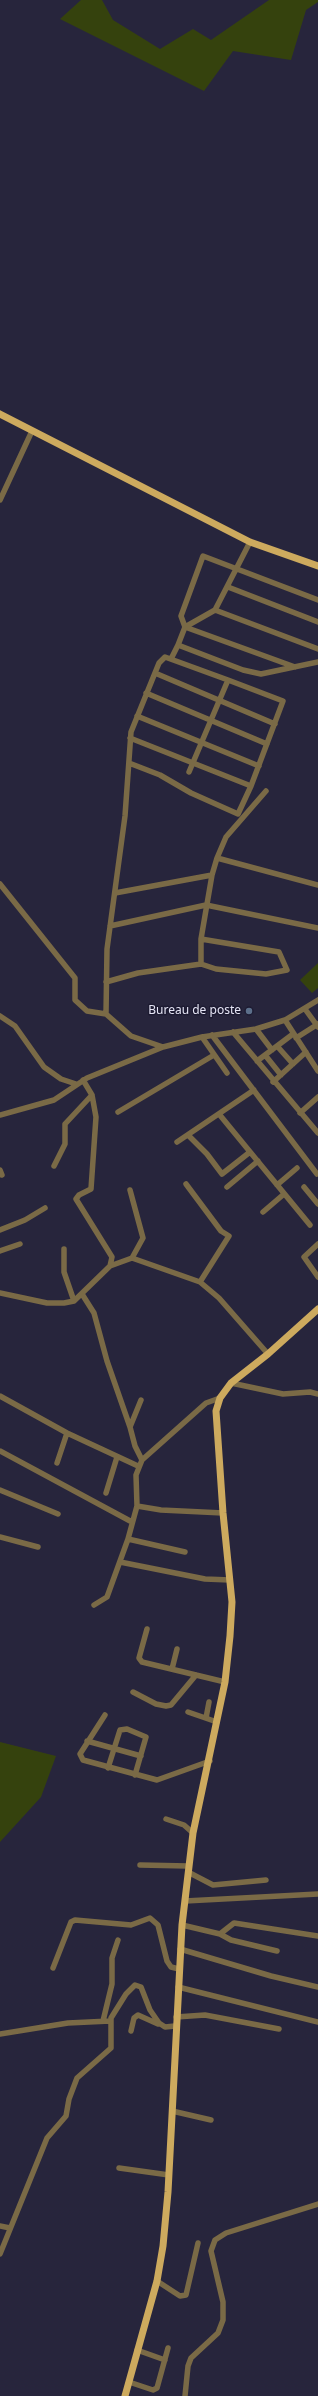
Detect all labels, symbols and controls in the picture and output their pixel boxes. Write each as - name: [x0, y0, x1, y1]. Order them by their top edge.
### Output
- place label: Bureau de poste: [148, 1004, 241, 1018]
- marker: Bureau de poste: [244, 1006, 254, 1016]

